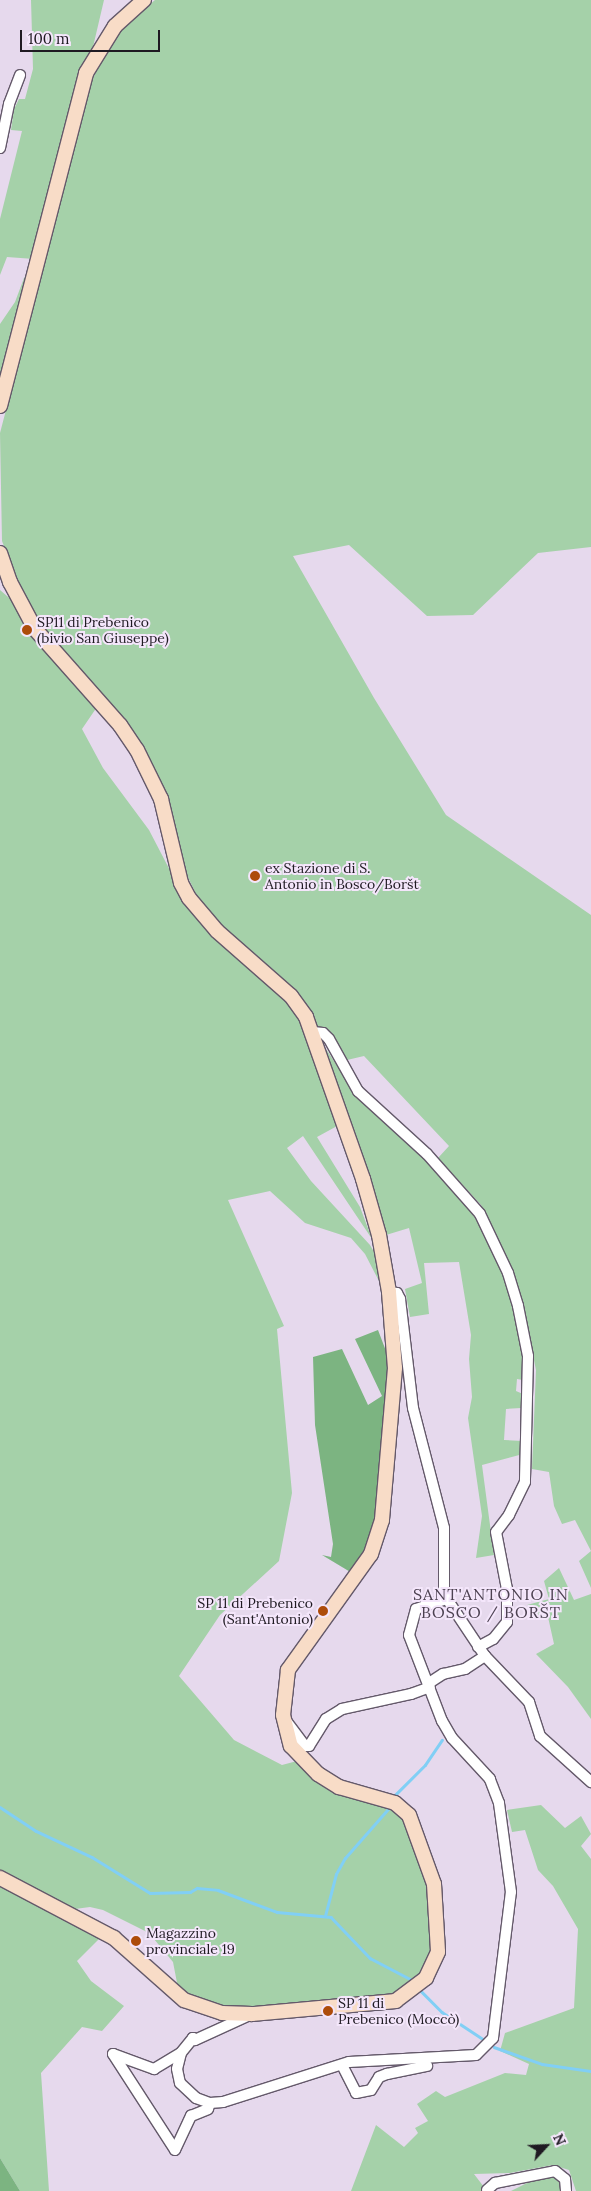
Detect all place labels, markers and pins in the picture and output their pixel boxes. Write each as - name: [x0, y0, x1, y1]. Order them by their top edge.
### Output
- place label: SP11 di Prebenico (bivio San Giuseppe): [37, 614, 169, 646]
- marker: SP11 di Prebenico (bivio San Giuseppe): [21, 624, 33, 636]
- place label: ex Stazione di S. Antonio in Bosco/Boršt: [265, 860, 419, 892]
- marker: ex Stazione di S. Antonio in Bosco/Boršt: [249, 870, 261, 882]
- place label: SP 11 di Prebenico (Sant'Antonio): [197, 1595, 313, 1628]
- marker: SP 11 di Prebenico (Sant'Antonio): [317, 1605, 329, 1617]
- place label: Magazzino provinciale 19: [146, 1925, 235, 1958]
- marker: Magazzino provinciale 19: [130, 1935, 142, 1947]
- place label: SP 11 di Prebenico (Moccò): [338, 1995, 459, 2028]
- marker: SP 11 di Prebenico (Moccò): [322, 2005, 334, 2017]

